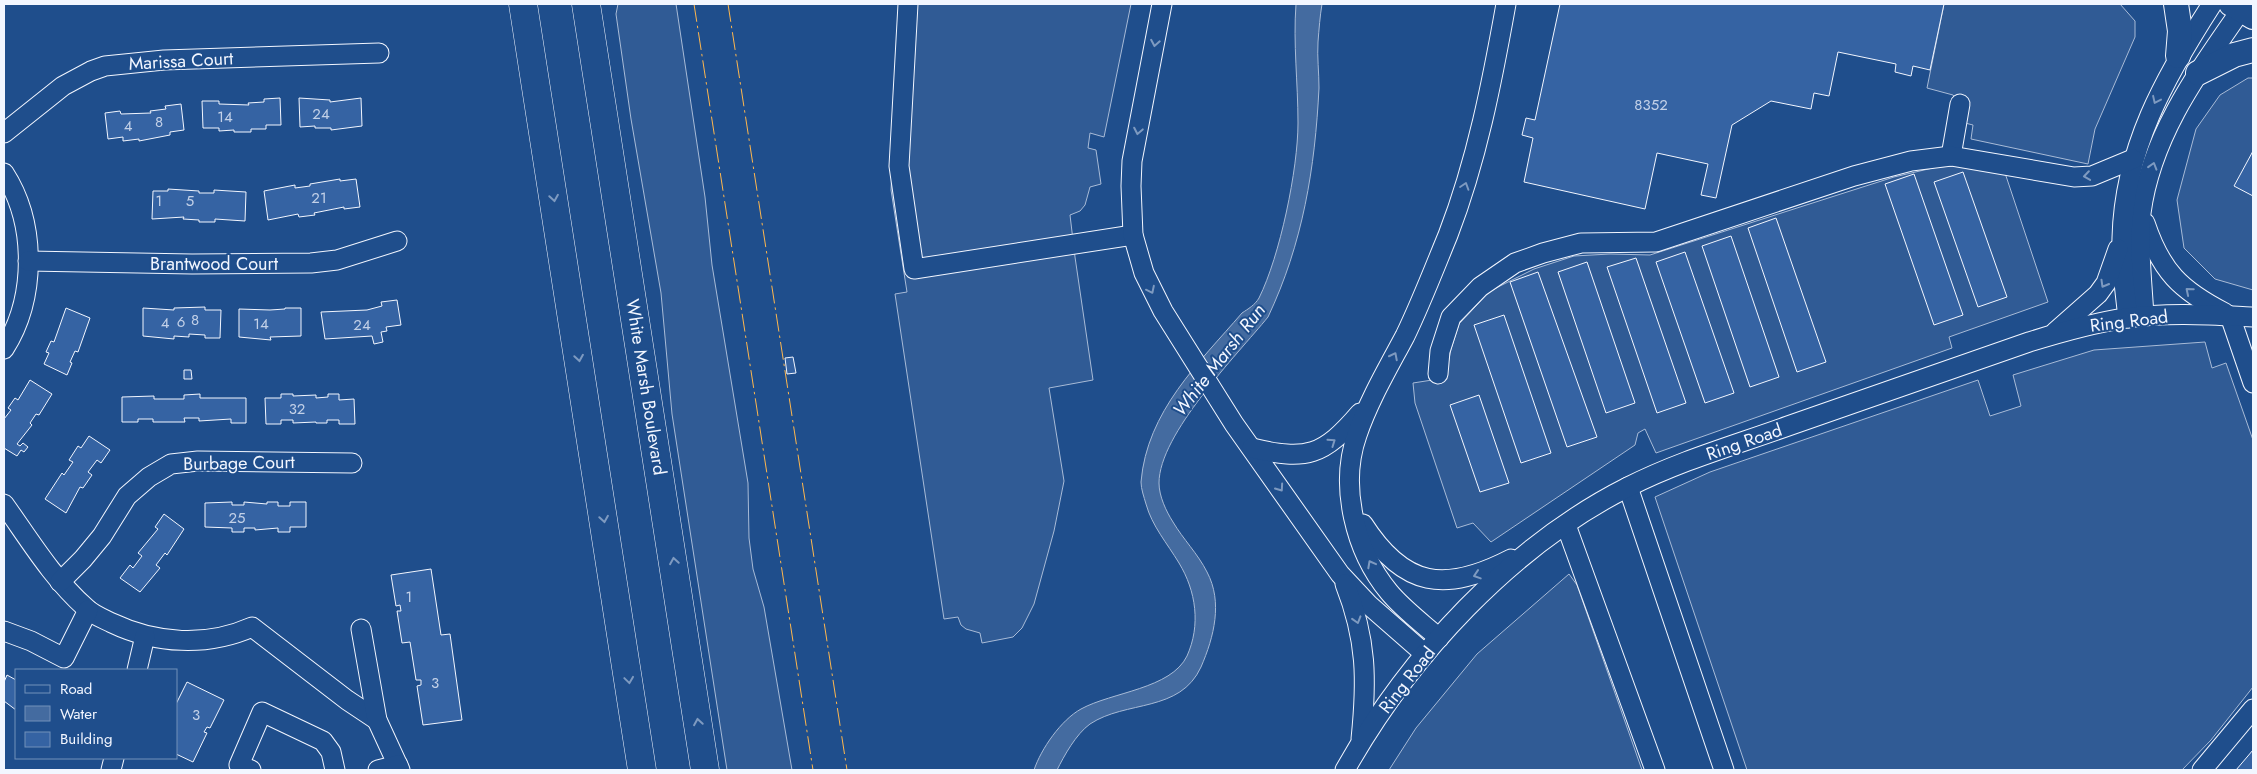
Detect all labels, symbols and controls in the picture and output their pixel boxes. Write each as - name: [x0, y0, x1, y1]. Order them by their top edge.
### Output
- one-way arrow: [1150, 39, 1160, 48]
- street label: Marissa Court: [128, 45, 235, 77]
- house number: 8352: [1634, 94, 1668, 116]
- one-way arrow: [2151, 95, 2162, 104]
- house number: 24: [312, 103, 330, 125]
- house number: 14: [217, 106, 233, 128]
- house number: 8: [155, 111, 163, 133]
- house number: 4: [124, 115, 133, 137]
- one-way arrow: [1133, 127, 1144, 135]
- one-way arrow: [2148, 162, 2158, 170]
- one-way arrow: [2083, 170, 2092, 180]
- one-way arrow: [1459, 182, 1469, 190]
- house number: 21: [311, 187, 327, 209]
- house number: 1: [156, 190, 162, 212]
- house number: 5: [186, 190, 194, 212]
- one-way arrow: [548, 194, 558, 202]
- street label: Brantwood Court: [150, 251, 279, 277]
- one-way arrow: [2101, 278, 2111, 287]
- one-way arrow: [1145, 284, 1155, 293]
- one-way arrow: [2185, 288, 2194, 297]
- street label: White Marsh Boulevard: [619, 297, 673, 477]
- water label: White Marsh Run: [1166, 298, 1272, 422]
- street label: Ring Road: [2088, 303, 2170, 339]
- house number: 8: [191, 309, 199, 331]
- house number: 6: [177, 311, 185, 333]
- house number: 4: [161, 312, 170, 334]
- house number: 14: [253, 313, 269, 335]
- house number: 24: [353, 314, 371, 336]
- one-way arrow: [1388, 352, 1398, 361]
- one-way arrow: [573, 354, 583, 363]
- house number: 32: [289, 398, 305, 420]
- street label: Ring Road: [1703, 417, 1785, 467]
- one-way arrow: [1326, 439, 1335, 447]
- street label: Burbage Court: [183, 449, 296, 477]
- one-way arrow: [1274, 482, 1283, 492]
- house number: 25: [229, 507, 246, 529]
- one-way arrow: [598, 515, 609, 523]
- one-way arrow: [669, 557, 679, 566]
- one-way arrow: [1368, 560, 1378, 569]
- one-way arrow: [1473, 569, 1482, 579]
- house number: 1: [406, 586, 412, 608]
- one-way arrow: [1352, 615, 1362, 623]
- street label: Ring Road: [1373, 641, 1441, 719]
- legend: [15, 669, 178, 759]
- house number: 3: [431, 672, 439, 694]
- one-way arrow: [623, 676, 634, 684]
- text: Road: [60, 678, 92, 700]
- text: Water: [60, 703, 98, 725]
- house number: 3: [192, 704, 200, 726]
- one-way arrow: [694, 718, 704, 726]
- text: Building: [60, 728, 112, 750]

